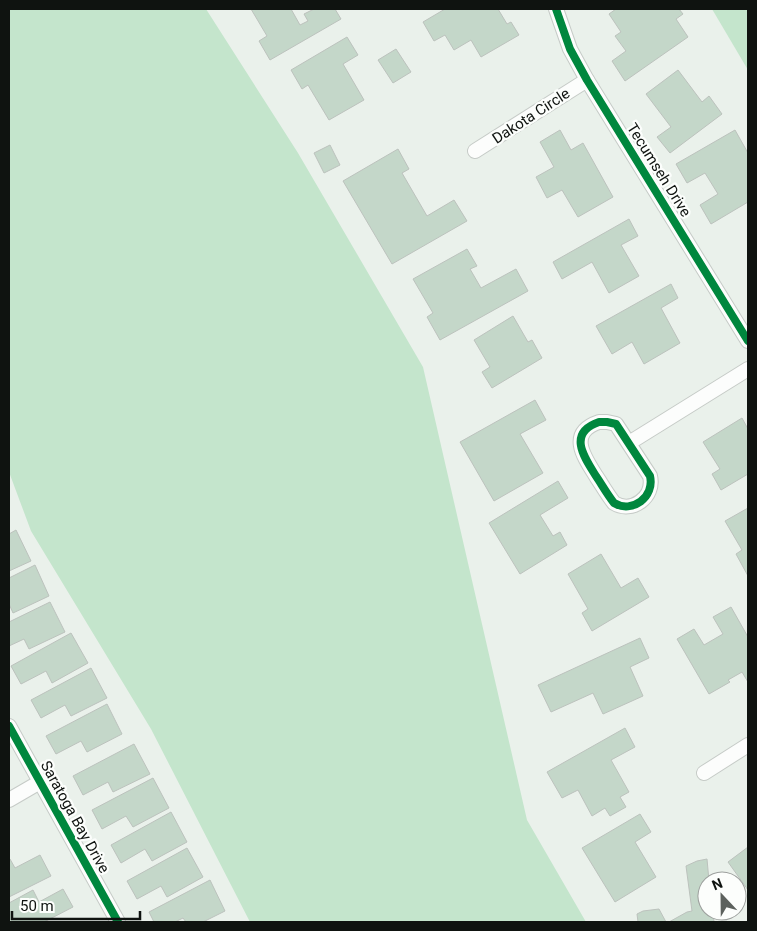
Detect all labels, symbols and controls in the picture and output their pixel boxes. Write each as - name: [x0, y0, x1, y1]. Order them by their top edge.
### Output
- street label: Dakota Circle: [489, 84, 573, 148]
- street label: Tecumseh Drive: [623, 120, 695, 220]
- street label: Saratoga Bay Drive: [37, 758, 113, 876]
- north arrow: [697, 871, 747, 921]
- text: N: [710, 875, 725, 893]
- scale bar: [12, 888, 140, 920]
- text: 50 m: [20, 897, 54, 915]

